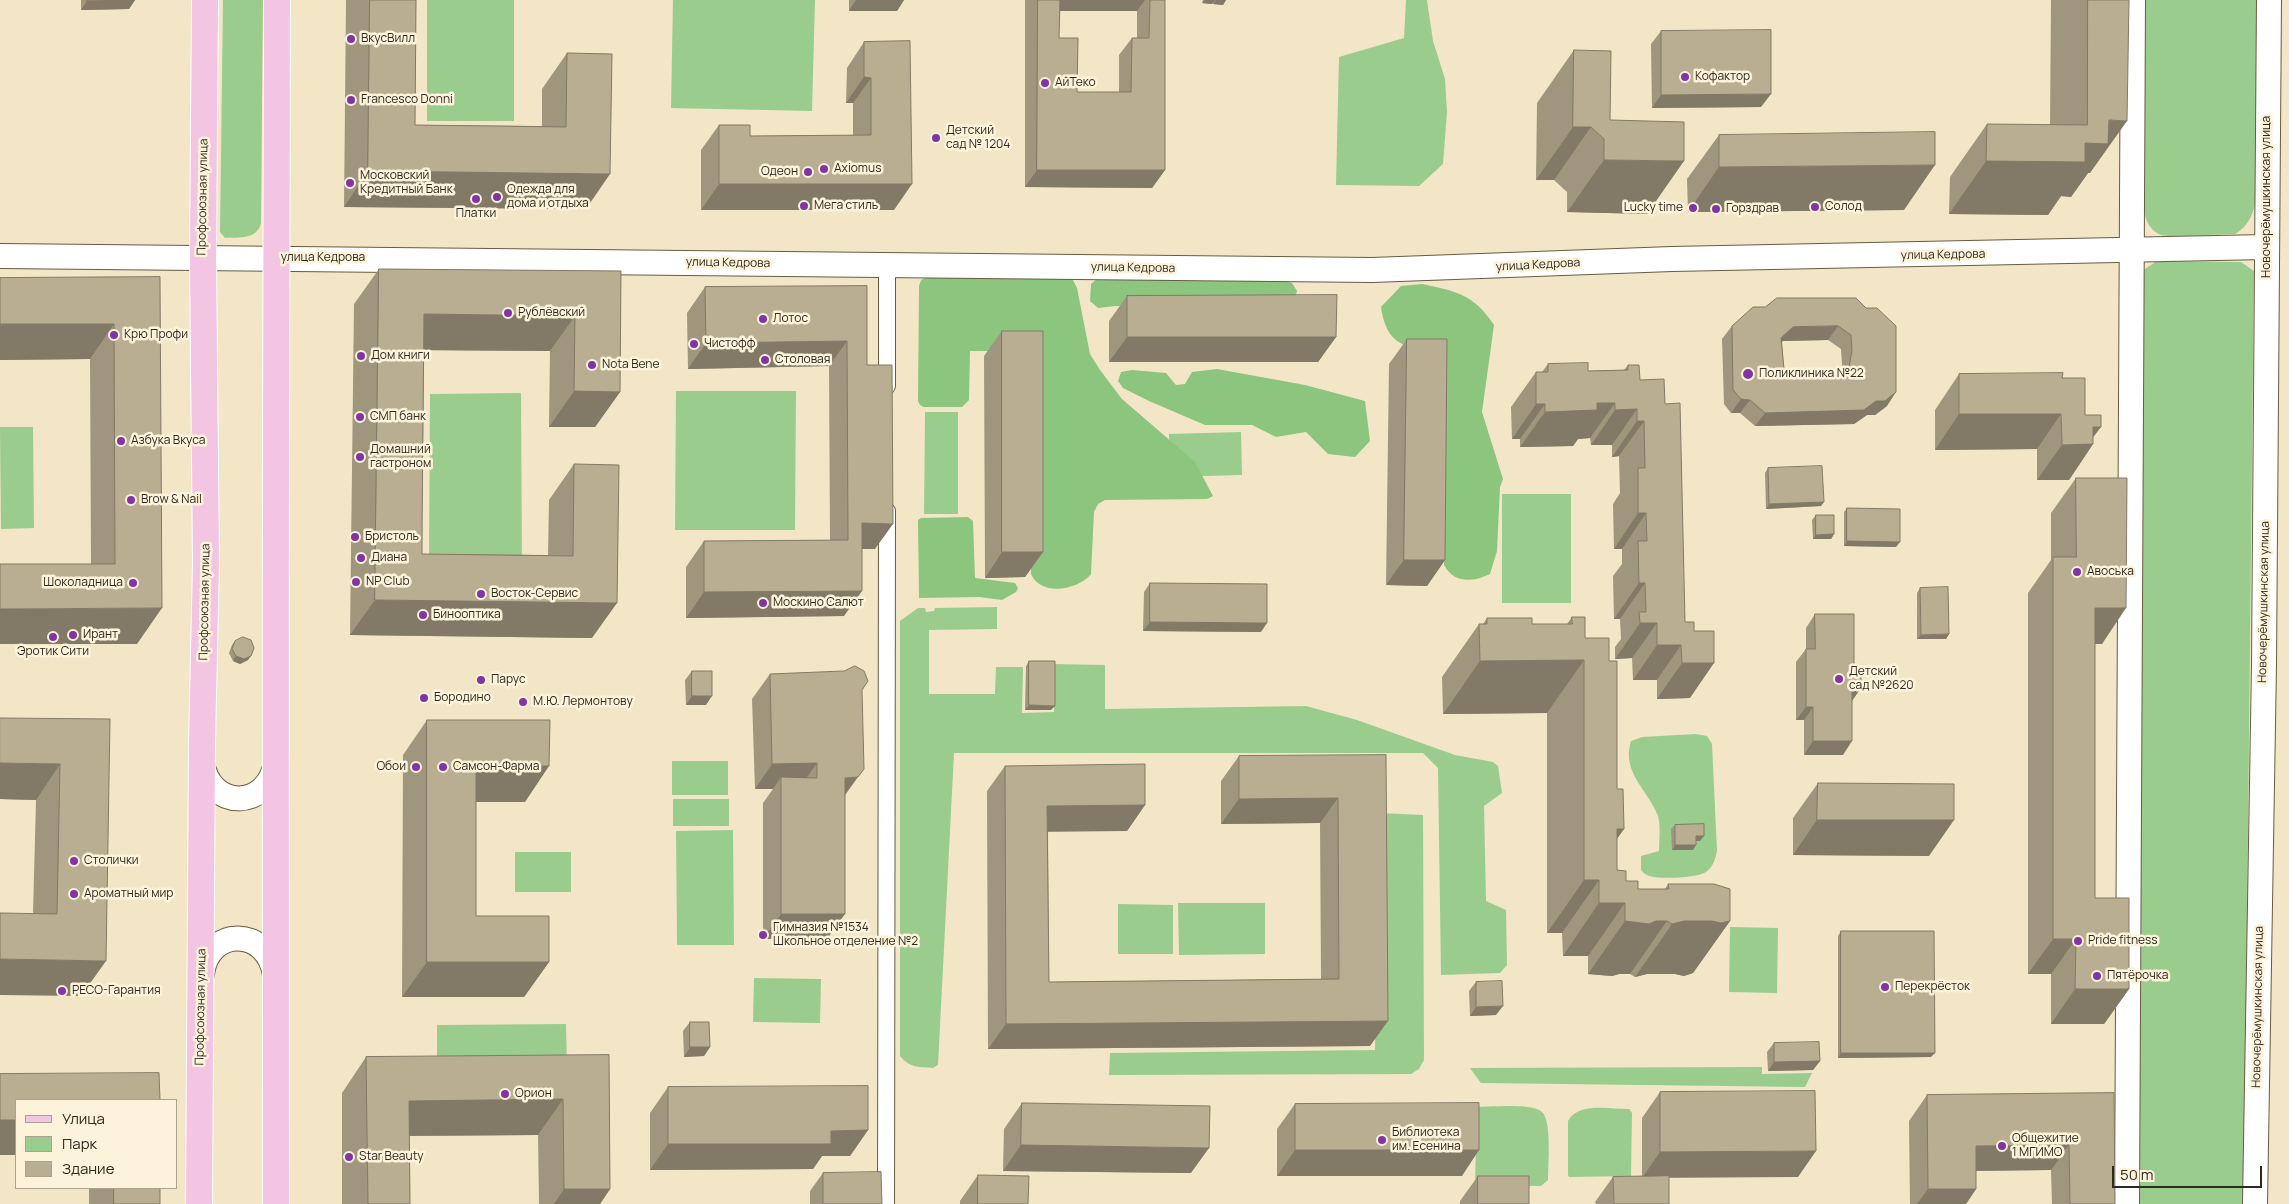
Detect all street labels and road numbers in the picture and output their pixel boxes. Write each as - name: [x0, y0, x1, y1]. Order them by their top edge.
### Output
- street label: Новочерёмушкинская улица: [2260, 116, 2274, 278]
- street label: Профсоюзная улица: [195, 138, 211, 256]
- street label: улица Кедрова: [1901, 247, 1985, 263]
- street label: улица Кедрова: [281, 251, 365, 265]
- street label: улица Кедрова: [686, 255, 770, 271]
- street label: улица Кедрова: [1495, 256, 1581, 274]
- street label: улица Кедрова: [1091, 260, 1175, 276]
- street label: Новочерёмушкинская улица: [2255, 521, 2273, 683]
- street label: Профсоюзная улица: [197, 543, 213, 661]
- street label: Новочерёмушкинская улица: [2249, 926, 2267, 1088]
- street label: Профсоюзная улица: [193, 948, 209, 1066]

